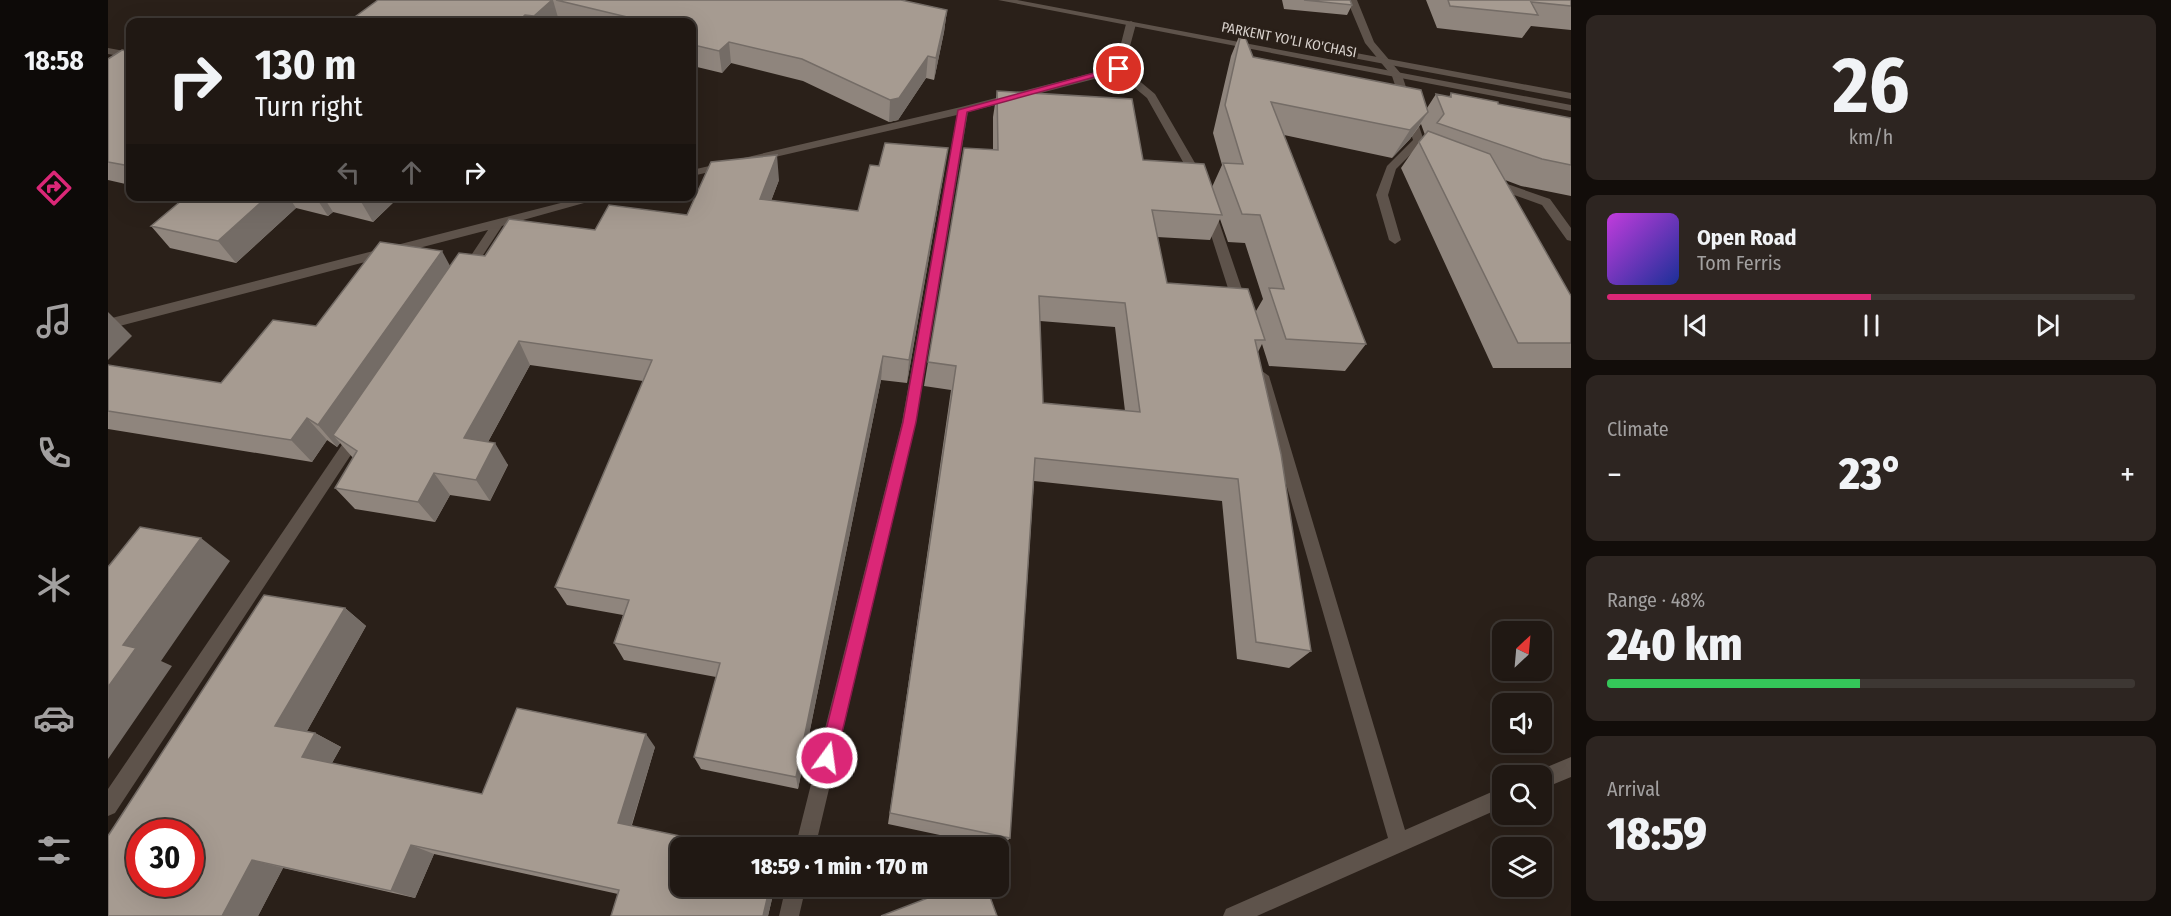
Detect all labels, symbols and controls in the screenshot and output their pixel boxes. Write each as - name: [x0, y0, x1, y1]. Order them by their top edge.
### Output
- street label: PARKENT YO'LI KO'CHASI: [1220, 19, 1358, 61]
- text: 26: [1833, 39, 1909, 133]
- text: 130 m: [255, 40, 356, 90]
- icon: right: [156, 42, 234, 120]
- pin: [1093, 43, 1144, 94]
- text: 18:58: [24, 45, 84, 77]
- icon: arrive: [1102, 52, 1135, 85]
- text: Turn right: [255, 91, 363, 123]
- text: km/h: [1849, 125, 1893, 149]
- icon: left: [332, 156, 365, 189]
- icon: ahead: [395, 156, 428, 189]
- icon: right: [458, 156, 491, 189]
- icon: directions: [33, 167, 75, 209]
- text: Open Road: [1697, 224, 1797, 251]
- text: Tom Ferris: [1697, 251, 1781, 275]
- icon: music: [33, 300, 75, 342]
- icon: previous: [1679, 309, 1712, 342]
- icon: pause: [1855, 309, 1888, 342]
- icon: next: [2031, 309, 2064, 342]
- text: Climate: [1607, 417, 1669, 441]
- icon: phone: [33, 432, 75, 474]
- text: 23°: [1839, 447, 1903, 501]
- text: −: [1607, 455, 1622, 495]
- text: +: [2120, 455, 2135, 495]
- icon: climate: [33, 564, 75, 606]
- text: Range · 48%: [1607, 588, 1705, 612]
- text: 240 km: [1607, 618, 1743, 672]
- north arrow: [1492, 621, 1552, 681]
- map controls: [1492, 621, 1552, 897]
- button: sound: [1492, 693, 1552, 753]
- icon: car: [33, 697, 75, 739]
- position arrow: [795, 726, 859, 790]
- button: search: [1492, 765, 1552, 825]
- text: Arrival: [1607, 777, 1660, 801]
- text: 18:59: [1607, 807, 1707, 861]
- speed limit sign: 30: [126, 819, 204, 897]
- icon: filters: [33, 829, 75, 871]
- button: layers: [1492, 837, 1552, 897]
- text: 18:59 · 1 min · 170 m: [751, 853, 928, 880]

